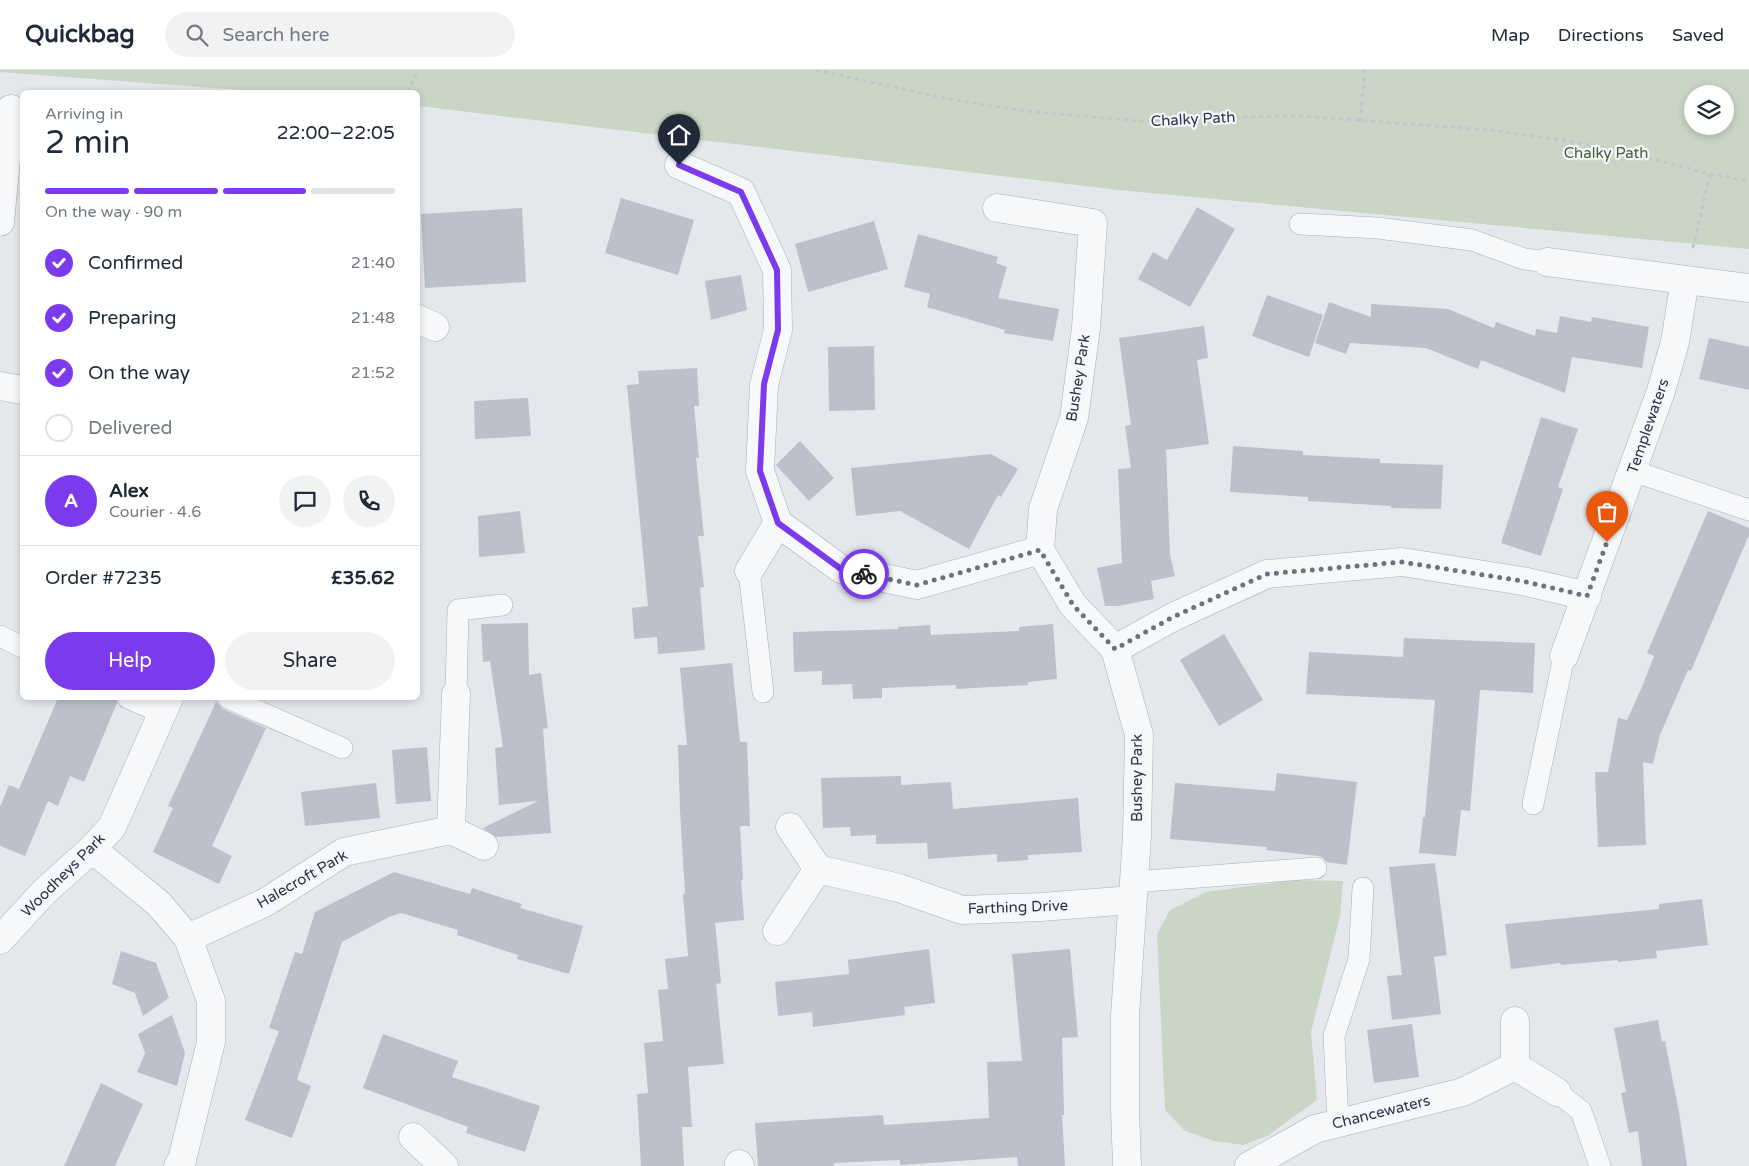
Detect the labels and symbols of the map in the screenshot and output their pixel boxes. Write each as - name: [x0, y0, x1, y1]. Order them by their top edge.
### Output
- street label: Chalky Path: [1150, 108, 1236, 130]
- pin: [658, 114, 700, 165]
- park label: Chalky Path: [1564, 144, 1648, 162]
- street label: Bushey Park: [1062, 333, 1094, 423]
- street label: Templewaters: [1623, 376, 1673, 476]
- pin: [1586, 491, 1628, 542]
- courier: [839, 549, 889, 599]
- street label: Bushey Park: [1128, 734, 1146, 822]
- street label: Woodheys Park: [17, 829, 109, 921]
- street label: Halecroft Park: [253, 846, 351, 912]
- street label: Farthing Drive: [968, 896, 1068, 918]
- street label: Chancewaters: [1330, 1091, 1432, 1133]

